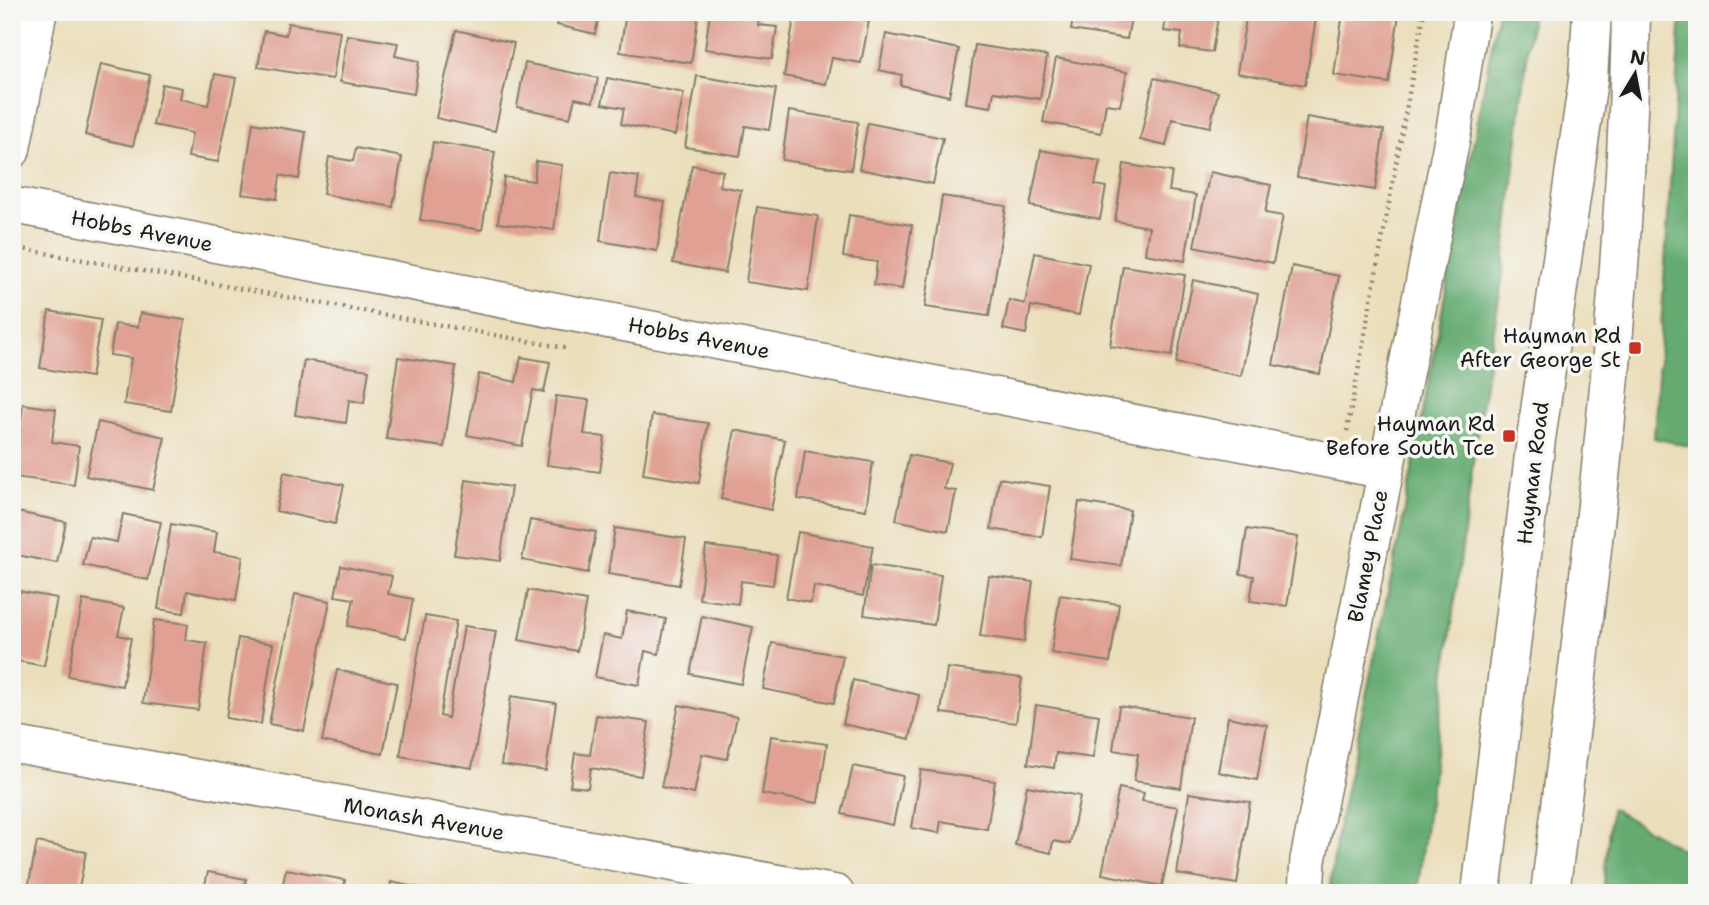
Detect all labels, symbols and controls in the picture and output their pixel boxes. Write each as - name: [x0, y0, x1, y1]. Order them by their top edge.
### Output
- north arrow: [1600, 38, 1670, 108]
- text: N: [1628, 44, 1647, 71]
- street label: Hobbs Avenue: [69, 204, 215, 258]
- street label: Hobbs Avenue: [626, 311, 772, 365]
- place label: Hayman Rd After George St: [1460, 322, 1621, 374]
- marker: Hayman Rd After George St: [1627, 340, 1643, 356]
- street label: Hayman Road: [1510, 400, 1556, 546]
- place label: Hayman Rd Before South Tce: [1326, 410, 1495, 462]
- marker: Hayman Rd Before South Tce: [1501, 428, 1517, 444]
- street label: Blamey Place: [1341, 487, 1395, 625]
- street label: Monash Avenue: [341, 791, 507, 847]

